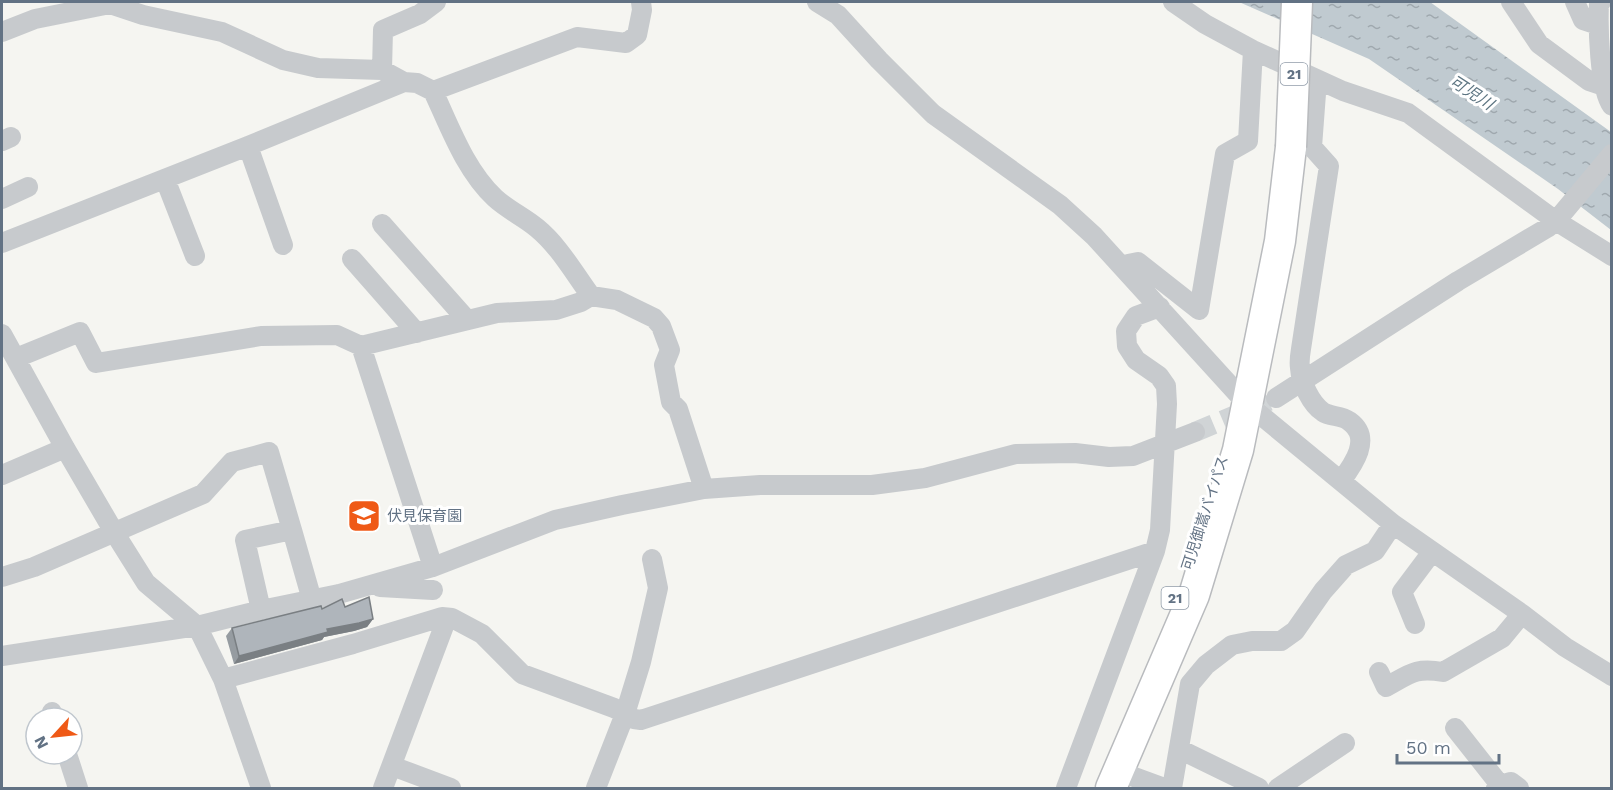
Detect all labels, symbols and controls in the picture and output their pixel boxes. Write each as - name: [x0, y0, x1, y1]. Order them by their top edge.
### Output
- road number: 21: [1280, 63, 1308, 85]
- water label: 可児川: [1446, 71, 1499, 115]
- street label: 可児御嵩バイパス: [1178, 453, 1232, 573]
- school or university icon: 伏見保育園: [346, 498, 382, 534]
- place label: 伏見保育園: [387, 507, 462, 525]
- road number: 21: [1162, 587, 1188, 609]
- north arrow: [24, 706, 84, 766]
- scale bar: [1397, 727, 1499, 765]
- text: N: [30, 733, 52, 752]
- text: 50 m: [1406, 737, 1451, 758]

